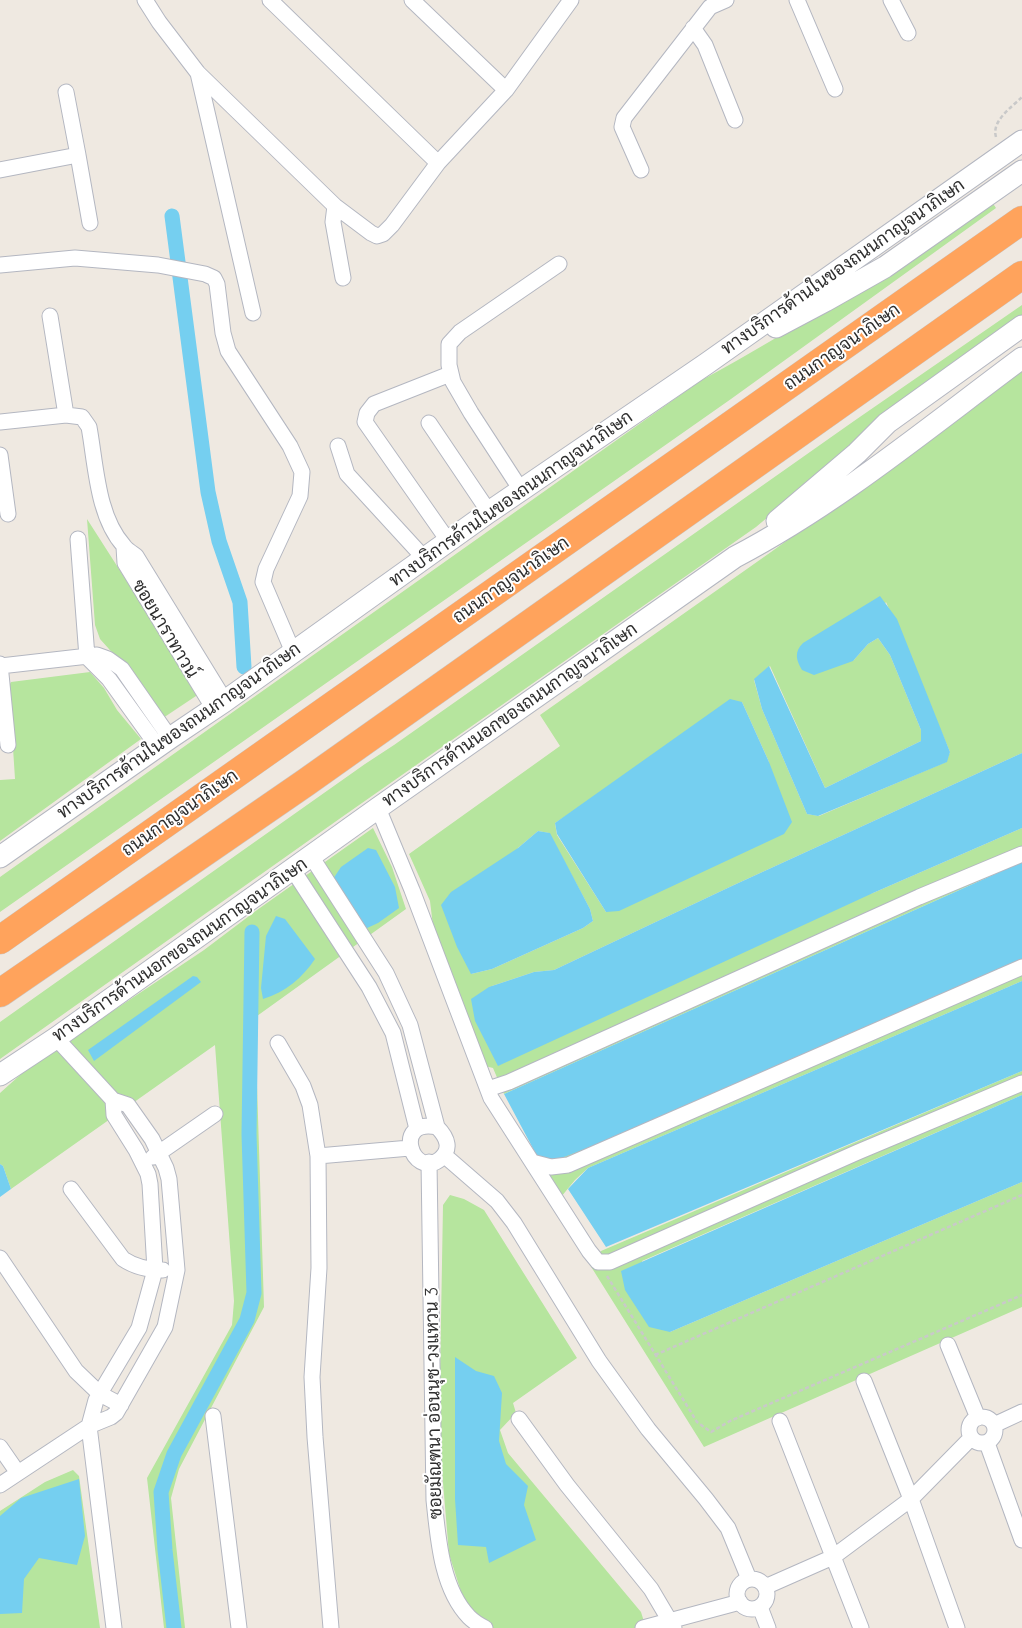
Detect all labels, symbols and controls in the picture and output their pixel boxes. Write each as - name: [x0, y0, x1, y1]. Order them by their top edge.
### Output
- street label: ทางบริการด้านในของถนนกาญจนาภิเษก: [717, 174, 969, 360]
- street label: ถนนกาญจนาภิเษก: [780, 299, 904, 395]
- street label: ทางบริการด้านในของถนนกาญจนาภิเษก: [385, 406, 637, 592]
- street label: ถนนกาญจนาภิเษก: [449, 532, 573, 628]
- street label: ซอยนาราทาวน์: [127, 576, 203, 682]
- street label: ทางบริการด้านนอกของถนนกาญจนาภิเษก: [378, 618, 642, 812]
- street label: ทางบริการด้านในของถนนกาญจนาภิเษก: [53, 638, 305, 824]
- street label: ถนนกาญจนาภิเษก: [118, 765, 242, 861]
- street label: ทางบริการด้านนอกของถนนกาญจนาภิเษก: [48, 853, 312, 1047]
- street label: ซอยมัณฑนา อ่อนนุช-วงแหวน 3: [421, 1287, 447, 1519]

